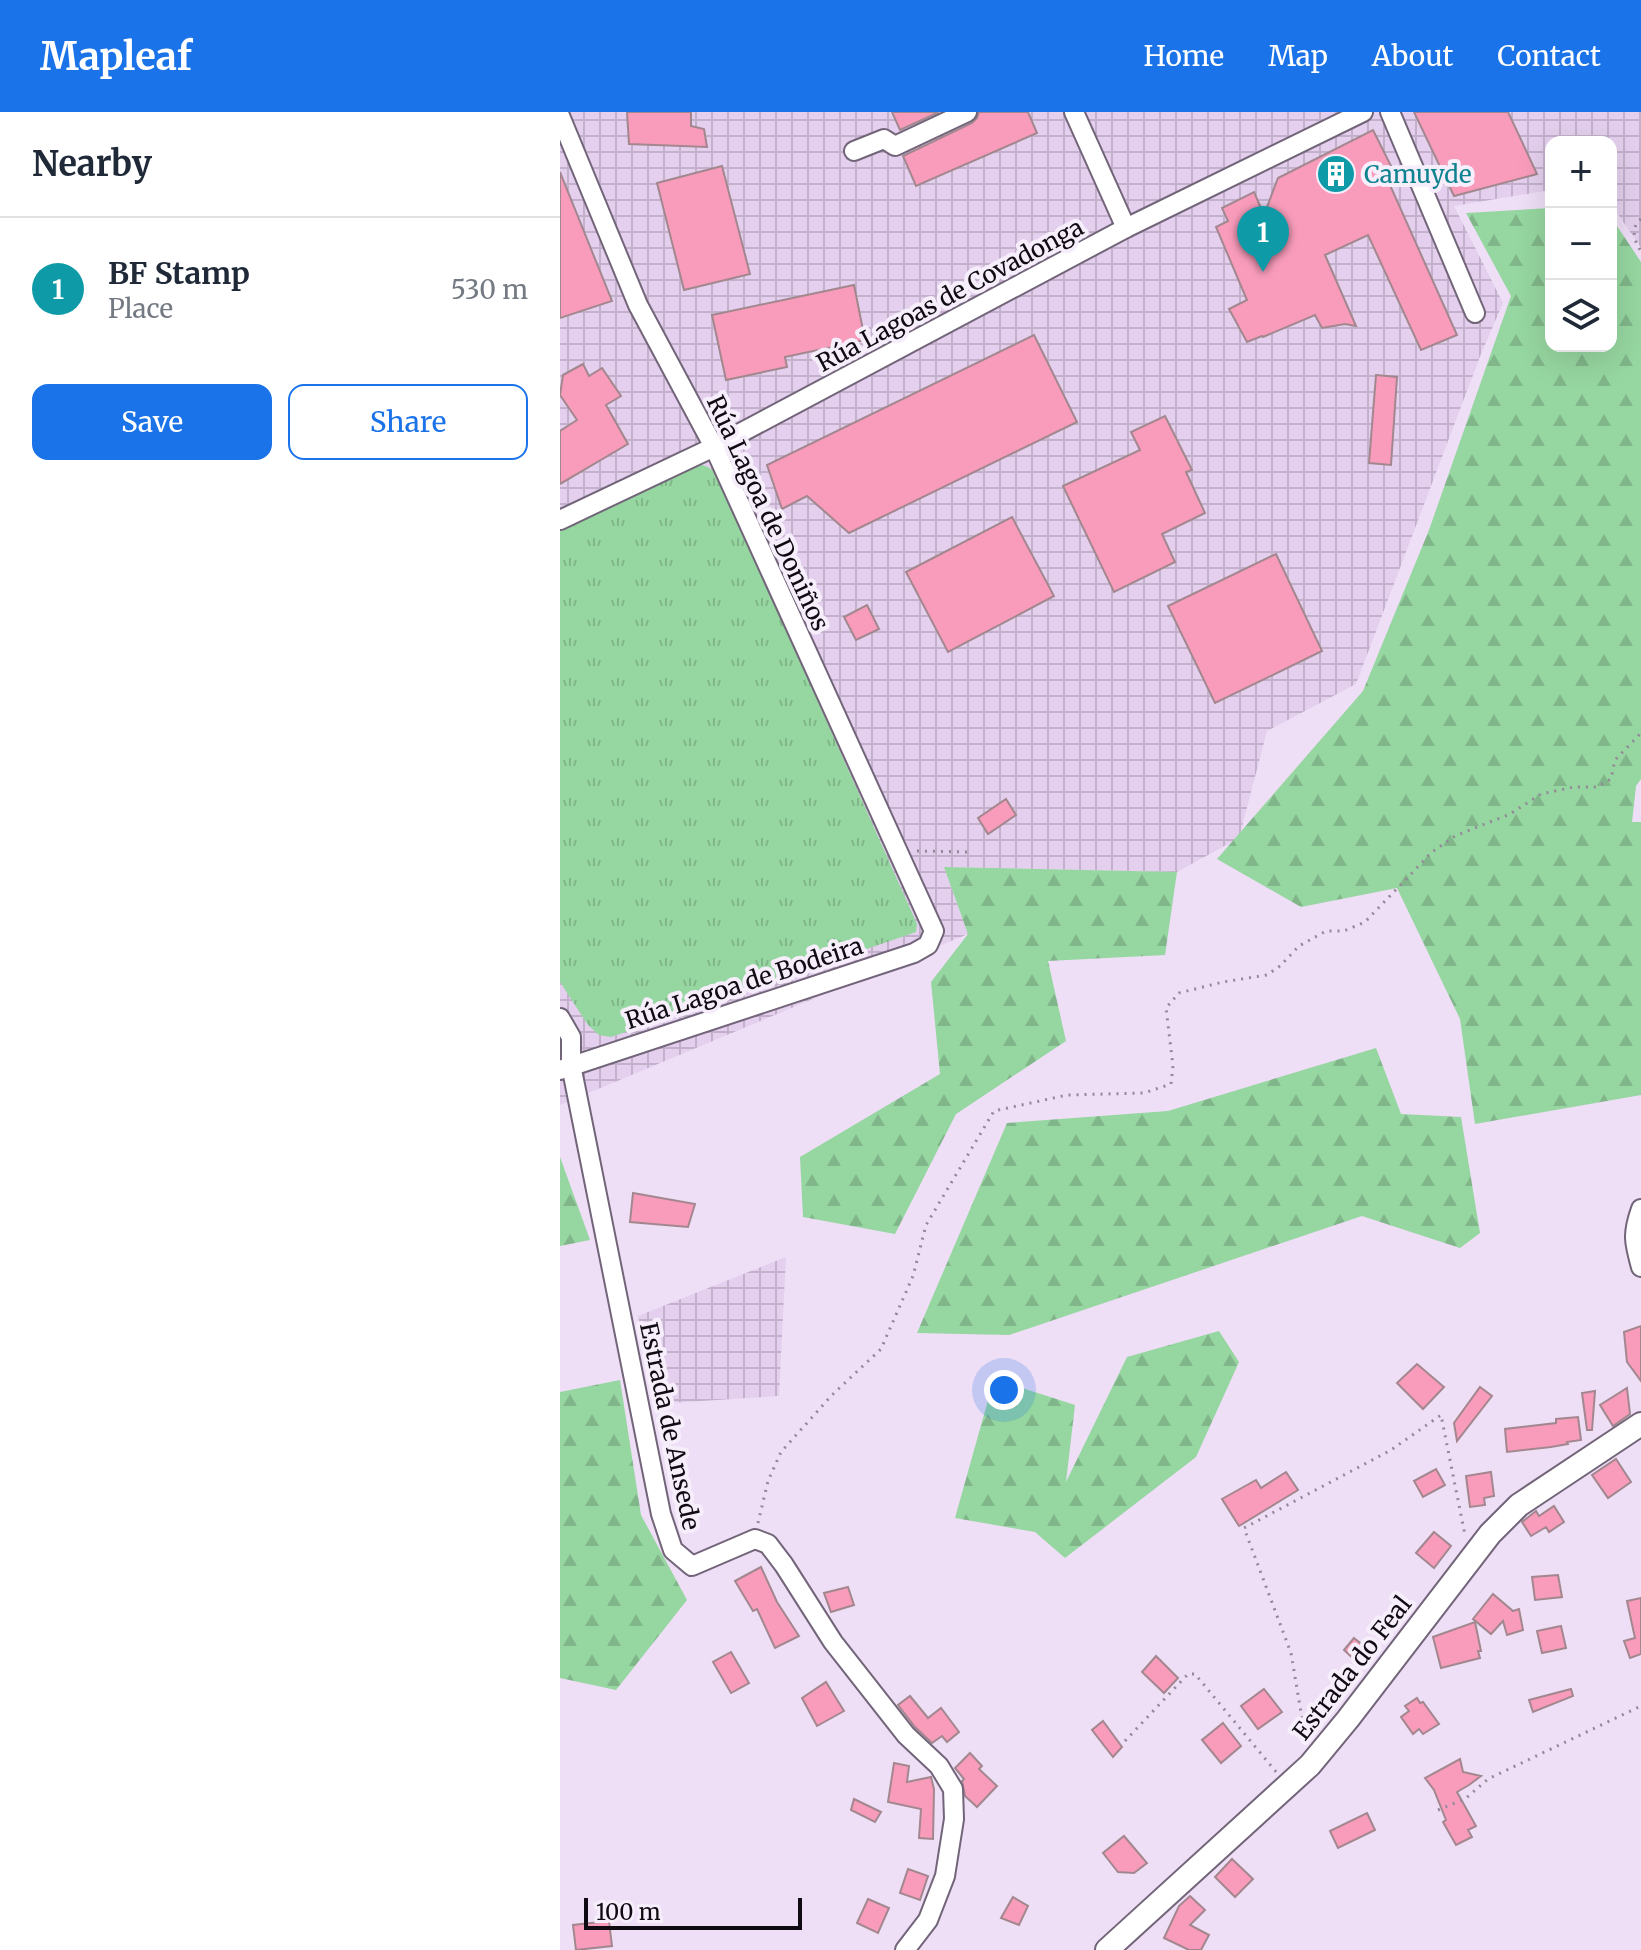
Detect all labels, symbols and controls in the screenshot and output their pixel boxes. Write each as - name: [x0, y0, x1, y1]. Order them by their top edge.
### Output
- text: Mapleaf: [40, 33, 192, 80]
- text: Home: [1143, 38, 1224, 74]
- text: Map: [1268, 38, 1328, 74]
- text: About: [1372, 38, 1453, 74]
- text: Contact: [1497, 38, 1601, 74]
- map controls: [1545, 136, 1617, 352]
- button: +: [1545, 136, 1617, 208]
- text: Nearby: [32, 143, 152, 185]
- building icon: Camuyde: [1315, 153, 1357, 195]
- place label: Camuyde: [1364, 159, 1472, 190]
- pin: 1: [1237, 206, 1289, 272]
- button: −: [1545, 208, 1617, 280]
- street label: Rúa Lagoas de Covadonga: [811, 211, 1089, 379]
- text: BF Stamp: [108, 254, 250, 292]
- text: 1: [52, 273, 64, 306]
- text: 530 m: [451, 273, 528, 306]
- button: layers: [1545, 280, 1617, 352]
- text: Place: [108, 292, 173, 325]
- button: Save: [32, 384, 272, 460]
- button: Share: [288, 384, 528, 460]
- street label: Rúa Lagoa de Doniños: [700, 390, 836, 636]
- street label: Rúa Lagoa de Bodeira: [621, 930, 867, 1036]
- street label: Estrada de Ansede: [633, 1319, 707, 1533]
- your location: [984, 1370, 1024, 1410]
- street label: Estrada do Feal: [1286, 1590, 1418, 1746]
- scale bar: [584, 1894, 802, 1930]
- text: 100 m: [596, 1898, 661, 1926]

